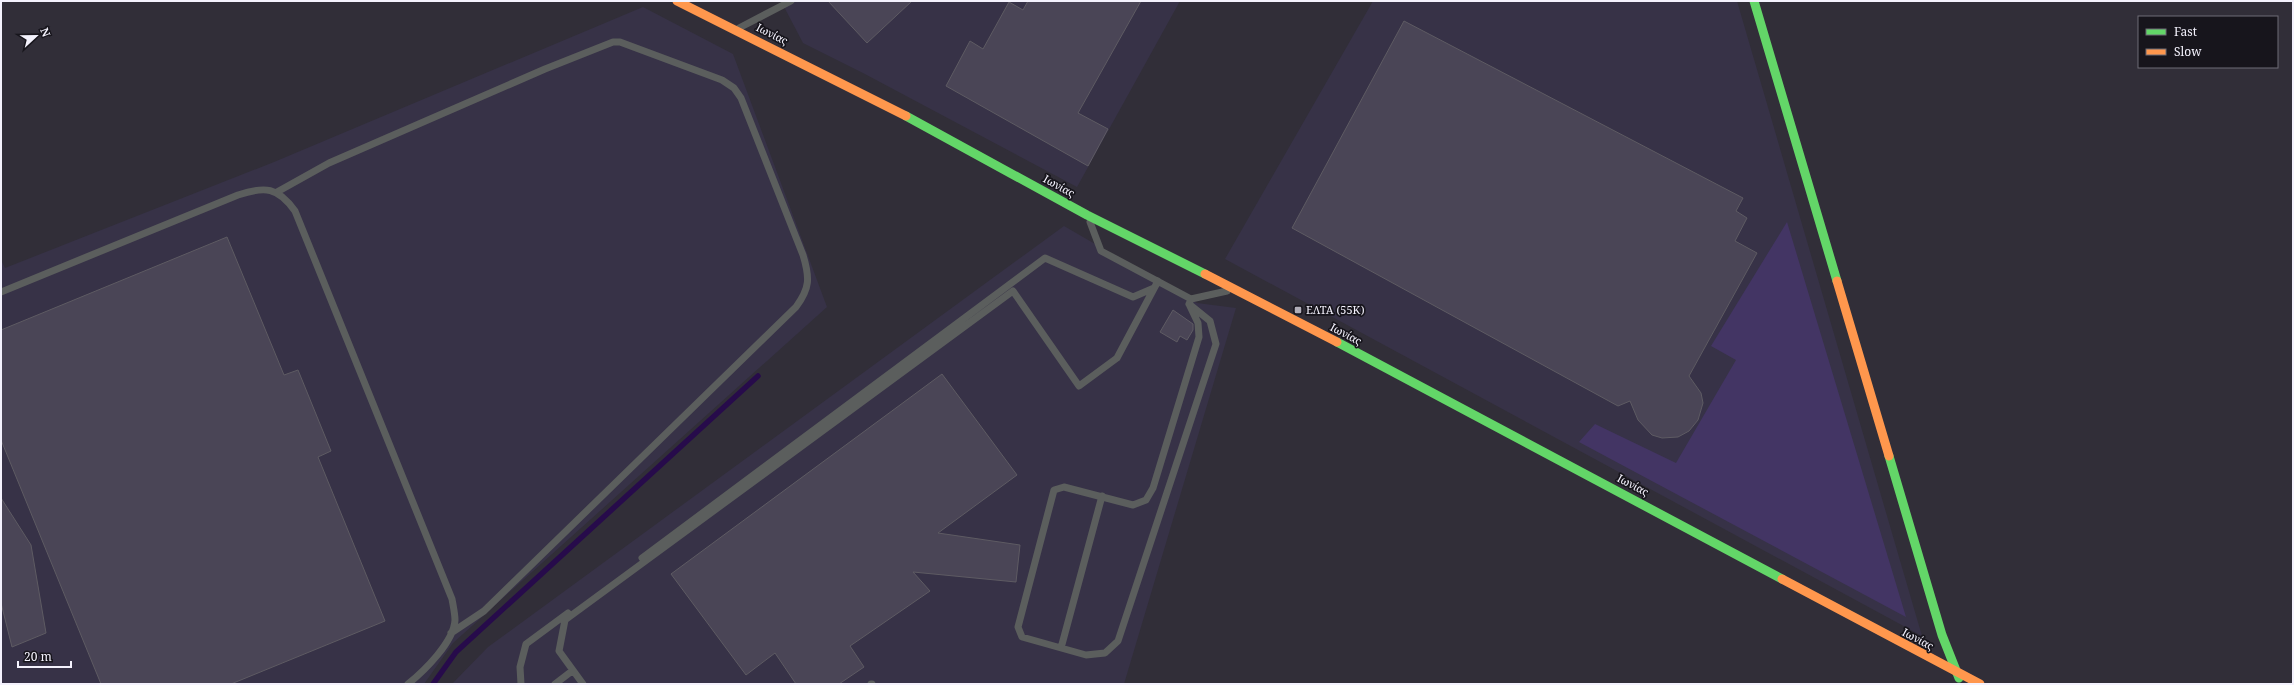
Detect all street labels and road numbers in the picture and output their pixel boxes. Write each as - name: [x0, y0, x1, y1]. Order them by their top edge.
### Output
- street label: Ιωνίας: [754, 19, 791, 48]
- street label: Ιωνίας: [1041, 171, 1078, 200]
- street label: Ιωνίας: [1328, 319, 1365, 348]
- street label: Ιωνίας: [1615, 470, 1652, 499]
- street label: Ιωνίας: [1900, 624, 1937, 653]

